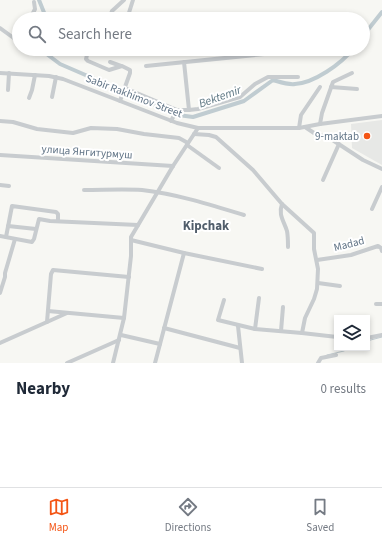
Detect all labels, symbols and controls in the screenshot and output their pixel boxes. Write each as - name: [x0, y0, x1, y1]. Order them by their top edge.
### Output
- search box: [12, 12, 370, 56]
- icon: search: [26, 23, 48, 45]
- text: Search here: [58, 24, 132, 45]
- street label: Sabir Rakhimov Street: [84, 71, 185, 121]
- water label: Bektemir: [196, 81, 245, 113]
- place label: 9-maktab: [315, 129, 359, 144]
- marker: 9-maktab: [362, 131, 372, 141]
- street label: улица Янгитурмуш: [41, 141, 133, 163]
- district label: Kipchak: [183, 217, 230, 235]
- street label: Madad: [332, 233, 366, 255]
- map controls: [334, 315, 370, 351]
- button: layers: [334, 315, 370, 351]
- text: Nearby: [16, 377, 70, 401]
- text: 0 results: [321, 380, 366, 398]
- tab: Map: [48, 496, 70, 535]
- tab: Directions: [165, 496, 211, 535]
- tab: Saved: [306, 496, 334, 535]

